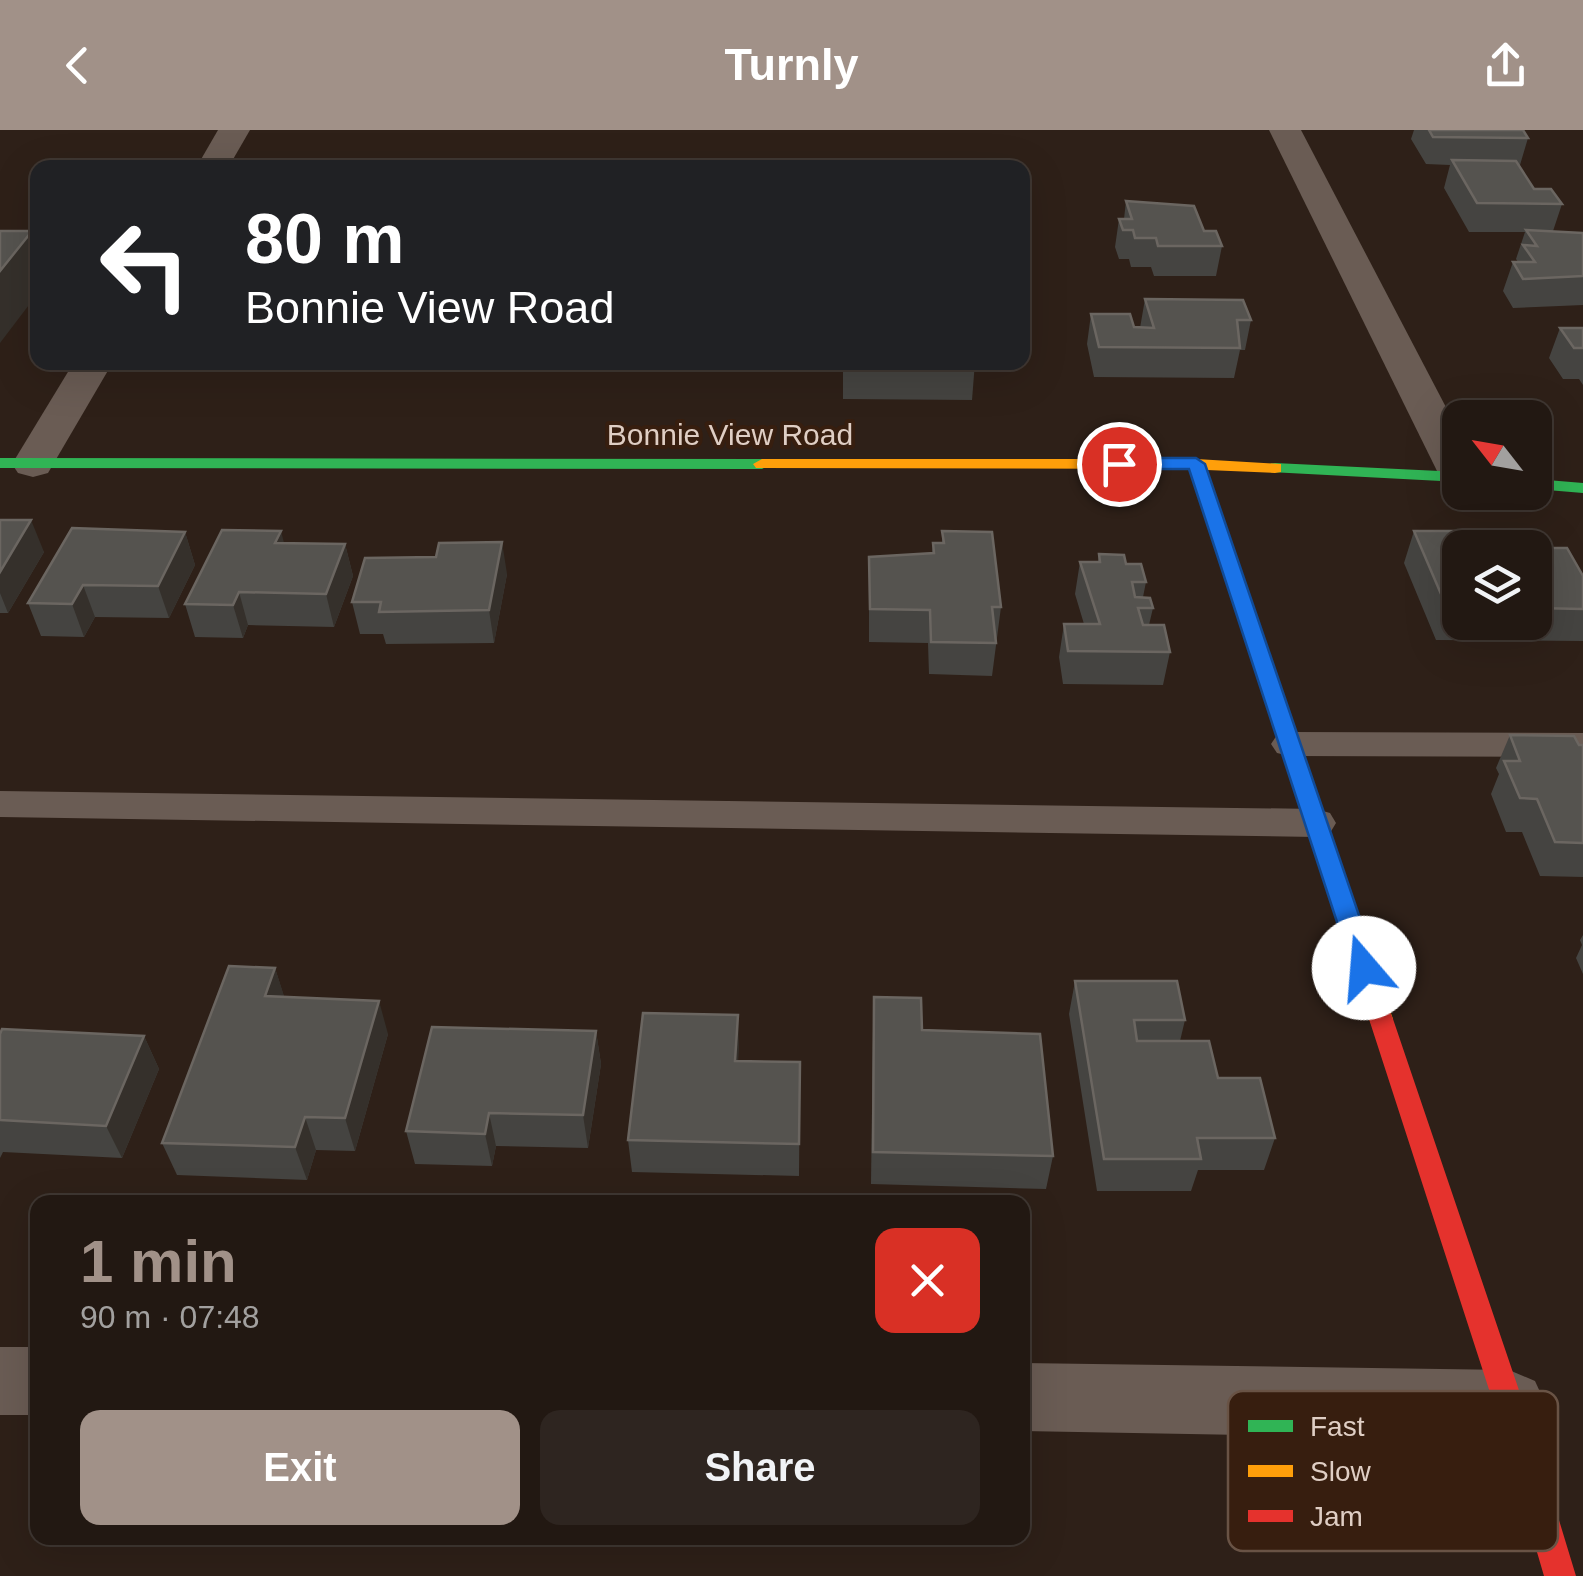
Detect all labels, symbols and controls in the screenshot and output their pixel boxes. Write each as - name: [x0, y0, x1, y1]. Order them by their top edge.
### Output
- icon: back: [50, 38, 105, 93]
- icon: share: [1478, 38, 1533, 93]
- text: Turnly: [724, 39, 859, 90]
- icon: left: [80, 200, 210, 330]
- text: 80 m: [245, 200, 405, 278]
- text: Bonnie View Road: [245, 282, 614, 333]
- north arrow: [1442, 400, 1552, 510]
- map controls: [1442, 400, 1552, 640]
- street label: Bonnie View Road: [607, 418, 853, 451]
- pin: [1077, 422, 1162, 507]
- icon: arrive: [1092, 437, 1147, 492]
- button: layers: [1442, 530, 1552, 640]
- position arrow: [1312, 916, 1416, 1020]
- text: 1 min: [80, 1228, 237, 1295]
- button: close: [875, 1228, 980, 1333]
- text: 90 m · 07:48: [80, 1299, 260, 1335]
- legend: [1228, 1391, 1558, 1551]
- button: Exit: [80, 1410, 520, 1525]
- button: Share: [540, 1410, 980, 1525]
- text: Fast: [1310, 1411, 1365, 1442]
- text: Slow: [1310, 1456, 1371, 1487]
- text: Jam: [1310, 1501, 1363, 1532]

